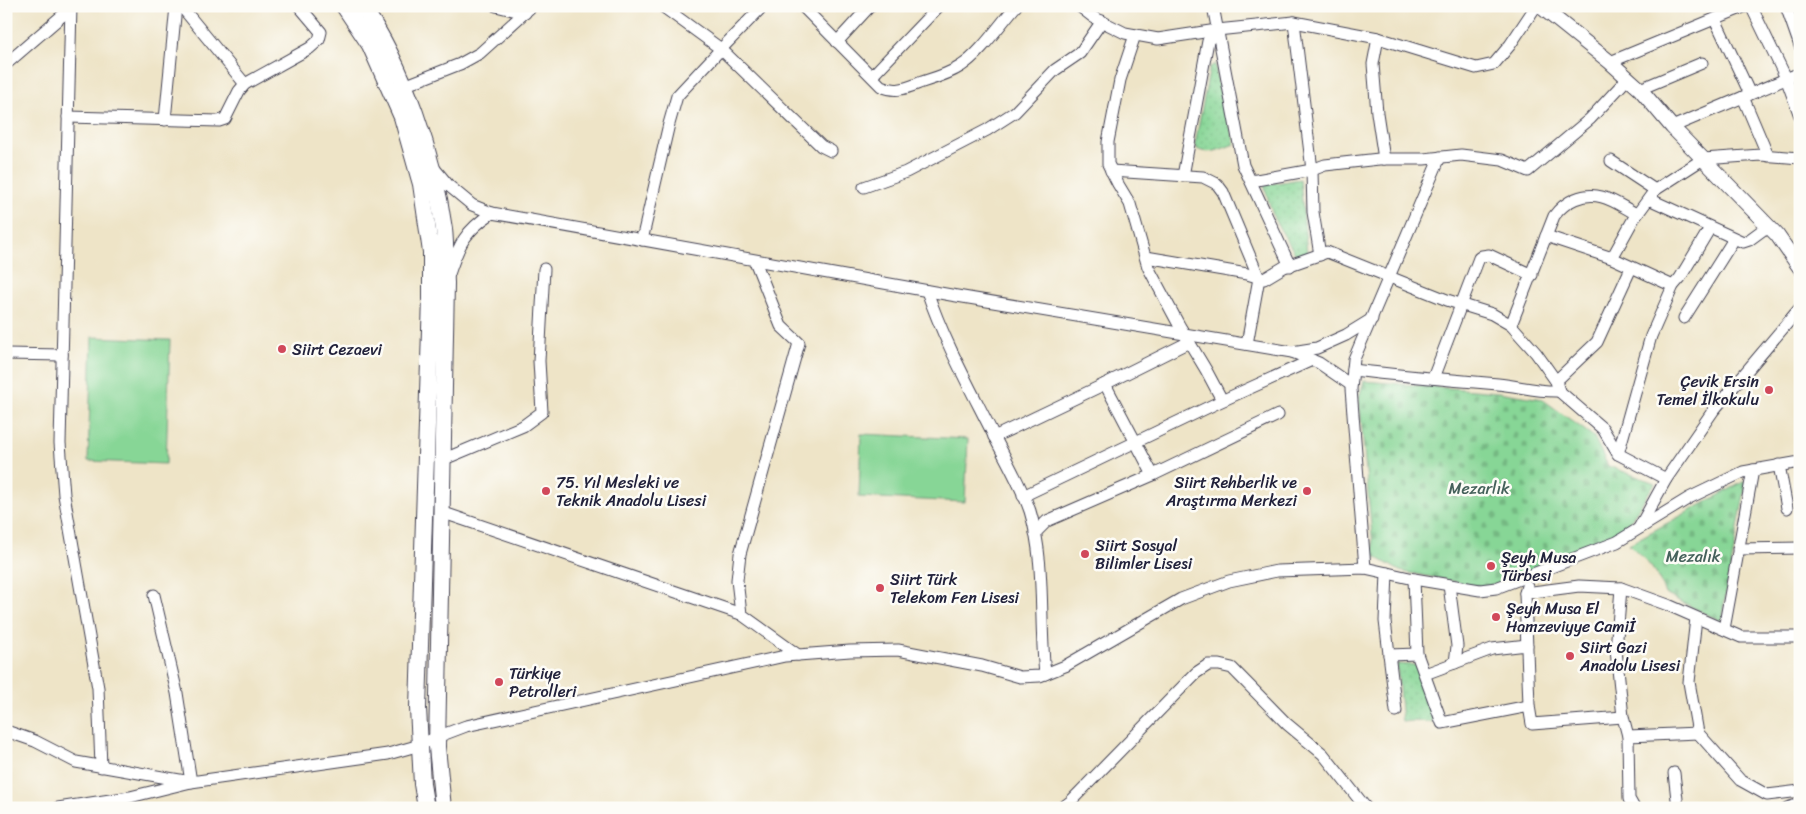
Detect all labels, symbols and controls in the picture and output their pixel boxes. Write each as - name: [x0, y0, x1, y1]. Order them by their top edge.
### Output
- place label: Siirt Cezaevi: [292, 335, 383, 364]
- marker: Siirt Cezaevi: [276, 343, 288, 355]
- place label: Çevik Ersin Temel İlkokulu: [1657, 367, 1759, 414]
- marker: Çevik Ersin Temel İlkokulu: [1763, 384, 1775, 396]
- place label: 75. Yıl Mesleki ve Teknik Anadolu Lisesi: [556, 468, 707, 515]
- place label: Siirt Rehberlik ve Araştırma Merkezi: [1165, 468, 1298, 515]
- park label: Mezarlık: [1449, 474, 1510, 503]
- marker: 75. Yıl Mesleki ve Teknik Anadolu Lisesi: [540, 485, 552, 497]
- marker: Siirt Rehberlik ve Araştırma Merkezi: [1301, 485, 1313, 497]
- place label: Siirt Sosyal Bilimler Lisesi: [1095, 531, 1193, 578]
- park label: Mezalık: [1666, 542, 1721, 571]
- place label: Şeyh Musa Türbesi: [1501, 543, 1576, 590]
- marker: Siirt Sosyal Bilimler Lisesi: [1079, 548, 1091, 560]
- marker: Şeyh Musa Türbesi: [1485, 560, 1497, 572]
- place label: Siirt Türk Telekom Fen Lisesi: [890, 565, 1019, 612]
- marker: Siirt Türk Telekom Fen Lisesi: [874, 582, 886, 594]
- place label: Şeyh Musa El Hamzeviyye Camiİ: [1506, 594, 1637, 641]
- marker: Şeyh Musa El Hamzeviyye Camiİ: [1490, 611, 1502, 623]
- place label: Siirt Gazi Anadolu Lisesi: [1579, 633, 1681, 680]
- marker: Siirt Gazi Anadolu Lisesi: [1564, 650, 1576, 662]
- place label: Türkiye Petrolleri: [509, 659, 577, 706]
- marker: Türkiye Petrolleri: [493, 676, 505, 688]

